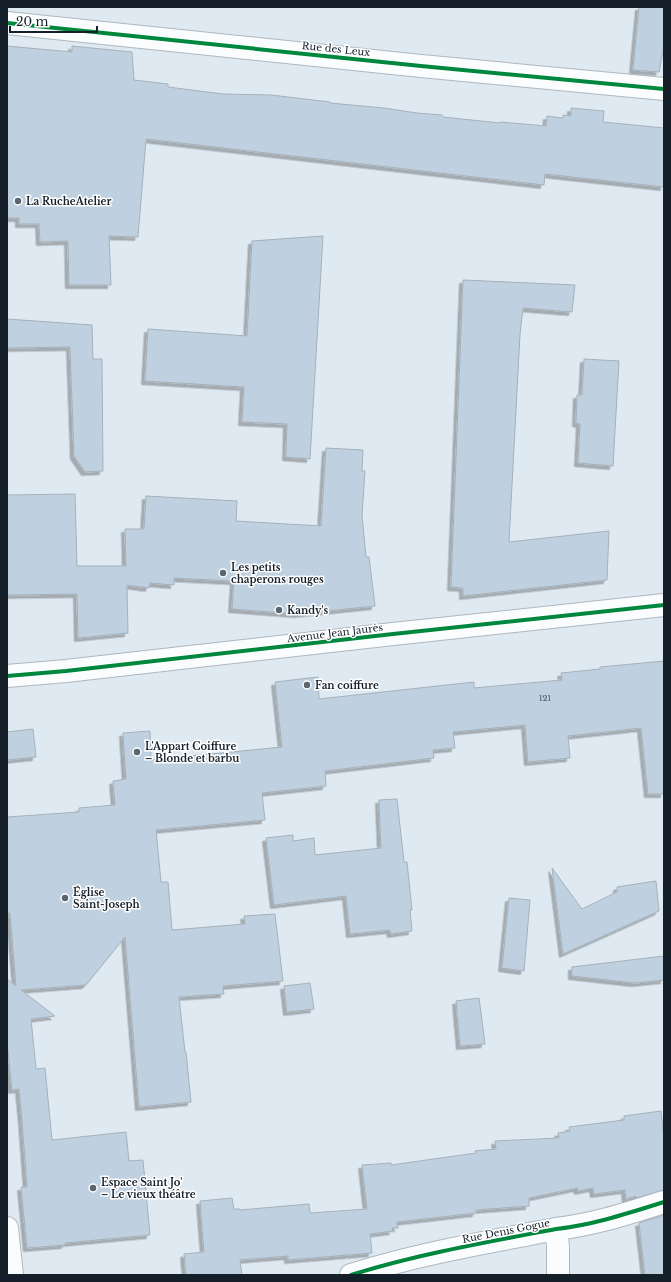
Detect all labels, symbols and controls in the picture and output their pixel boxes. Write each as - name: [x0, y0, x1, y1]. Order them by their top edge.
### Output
- scale bar: [10, 8, 97, 34]
- text: 20 m: [16, 14, 48, 29]
- street label: Rue des Leux: [301, 39, 371, 59]
- place label: La RucheAtelier: [26, 195, 111, 208]
- marker: La RucheAtelier: [13, 196, 23, 206]
- place label: Les petits chaperons rouges: [231, 561, 324, 586]
- marker: Les petits chaperons rouges: [218, 568, 228, 578]
- place label: Kandy's: [287, 604, 329, 617]
- marker: Kandy's: [274, 605, 284, 615]
- street label: Avenue Jean Jaurès: [285, 621, 384, 645]
- place label: Fan coiffure: [315, 679, 379, 692]
- marker: Fan coiffure: [302, 680, 312, 690]
- house number: 121: [539, 693, 551, 703]
- place label: L'Appart Coiffure – Blonde et barbu: [145, 740, 239, 765]
- marker: L'Appart Coiffure – Blonde et barbu: [132, 747, 142, 757]
- place label: Église Saint-Joseph: [73, 885, 141, 911]
- marker: Église Saint-Joseph: [60, 893, 70, 903]
- place label: Espace Saint Jo' – Le vieux théâtre: [101, 1176, 196, 1201]
- marker: Espace Saint Jo' – Le vieux théâtre: [88, 1183, 98, 1193]
- street label: Rue Denis Gogue: [461, 1216, 551, 1246]

